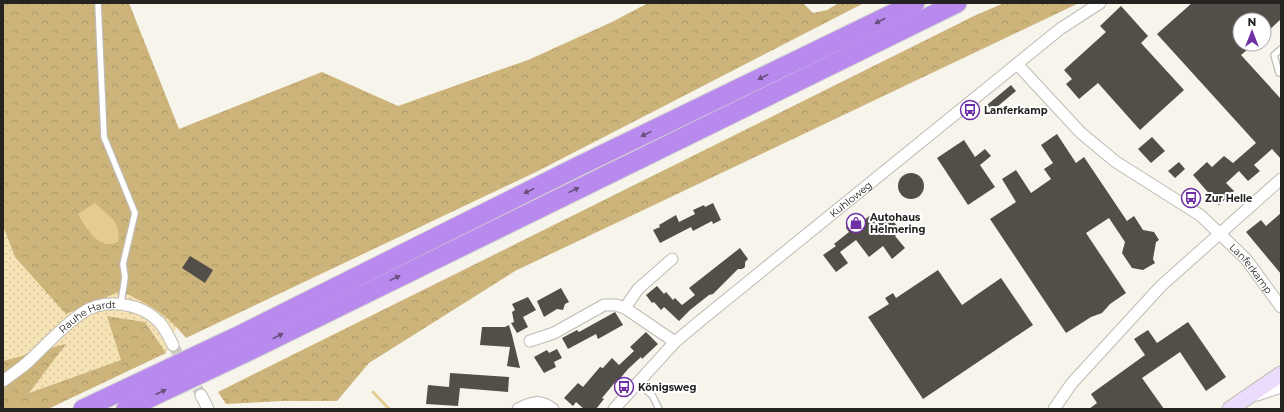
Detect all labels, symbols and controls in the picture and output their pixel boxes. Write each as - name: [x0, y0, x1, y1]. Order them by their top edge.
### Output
- north arrow: [1232, 12, 1272, 52]
- text: N: [1248, 15, 1256, 29]
- one-way arrow: [874, 17, 886, 24]
- one-way arrow: [757, 74, 769, 80]
- bus stop icon: Lanferkamp: [959, 99, 981, 121]
- place label: Lanferkamp: [984, 104, 1048, 117]
- one-way arrow: [640, 131, 652, 137]
- street label: Kuhloweg: [827, 178, 875, 220]
- one-way arrow: [569, 187, 580, 193]
- bus stop icon: Zur Helle: [1180, 187, 1202, 209]
- one-way arrow: [523, 188, 535, 194]
- place label: Zur Helle: [1205, 192, 1252, 205]
- place label: Autohaus Helmering: [869, 211, 925, 236]
- shop icon: Autohaus Helmering: [845, 212, 867, 234]
- street label: Lanferkamp: [1227, 241, 1275, 296]
- one-way arrow: [389, 275, 401, 281]
- street label: Rauhe Hardt: [56, 298, 116, 336]
- one-way arrow: [273, 332, 284, 339]
- bus stop icon: Königsweg: [613, 376, 635, 398]
- place label: Königsweg: [638, 381, 696, 394]
- one-way arrow: [156, 389, 167, 395]

